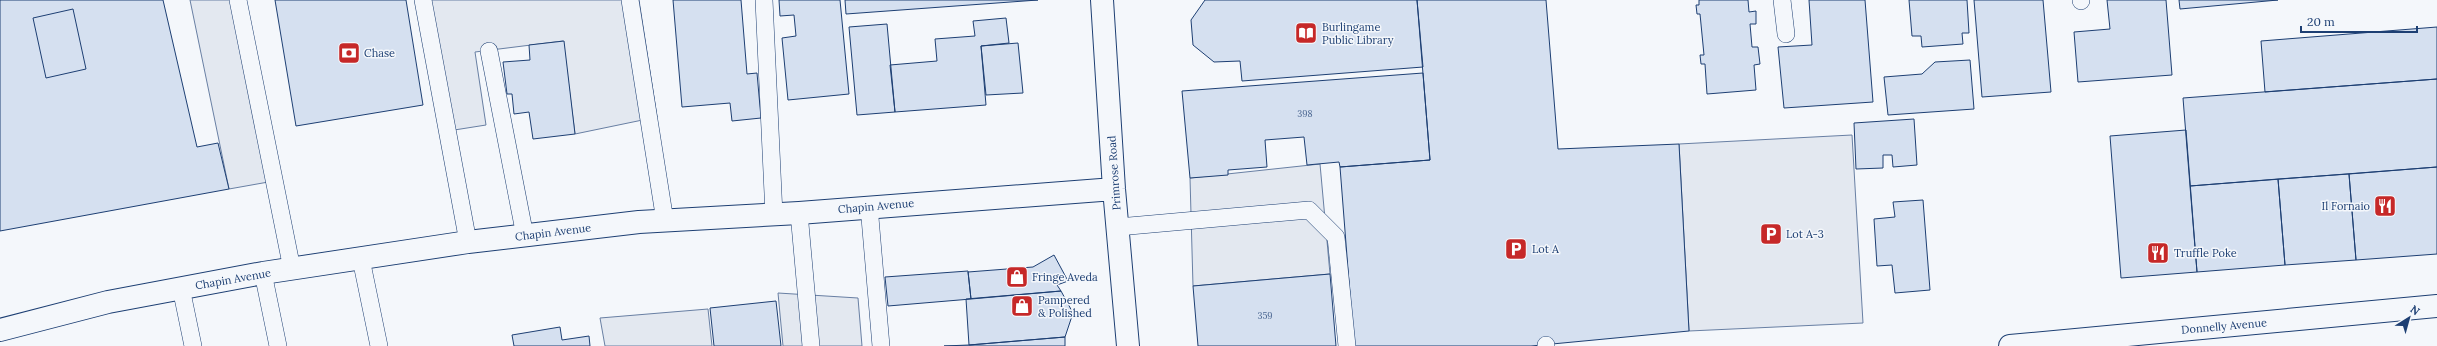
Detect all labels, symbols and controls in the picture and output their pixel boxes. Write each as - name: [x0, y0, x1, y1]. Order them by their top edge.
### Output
- scale bar: [2301, 8, 2417, 34]
- text: 20 m: [2307, 14, 2335, 29]
- library icon: Burlingame Public Library: [1293, 20, 1319, 46]
- place label: Burlingame Public Library: [1322, 20, 1394, 47]
- bank icon: Chase: [336, 40, 362, 66]
- place label: Chase: [364, 46, 395, 60]
- house number: 398: [1297, 108, 1313, 119]
- street label: Primrose Road: [1104, 135, 1124, 211]
- restaurant icon: Il Fornaio: [2372, 193, 2398, 219]
- street label: Chapin Avenue: [837, 196, 915, 216]
- place label: Il Fornaio: [2321, 199, 2370, 213]
- street label: Chapin Avenue: [514, 220, 592, 244]
- parking icon: Lot A-3: [1758, 221, 1784, 247]
- place label: Lot A-3: [1786, 227, 1824, 241]
- parking icon: Lot A: [1503, 236, 1529, 262]
- restaurant icon: Truffle Poke: [2145, 240, 2171, 266]
- place label: Lot A: [1532, 242, 1560, 256]
- place label: Truffle Poke: [2174, 246, 2237, 260]
- shop icon: Fringe Aveda: [1004, 264, 1030, 290]
- street label: Chapin Avenue: [194, 265, 272, 293]
- place label: Fringe Aveda: [1032, 270, 1098, 284]
- shop icon: Pampered & Polished: [1009, 293, 1035, 319]
- place label: Pampered & Polished: [1038, 293, 1092, 320]
- north arrow: [2389, 298, 2429, 338]
- text: N: [2407, 302, 2423, 318]
- house number: 359: [1257, 310, 1273, 321]
- street label: Donnelly Avenue: [2181, 315, 2267, 337]

